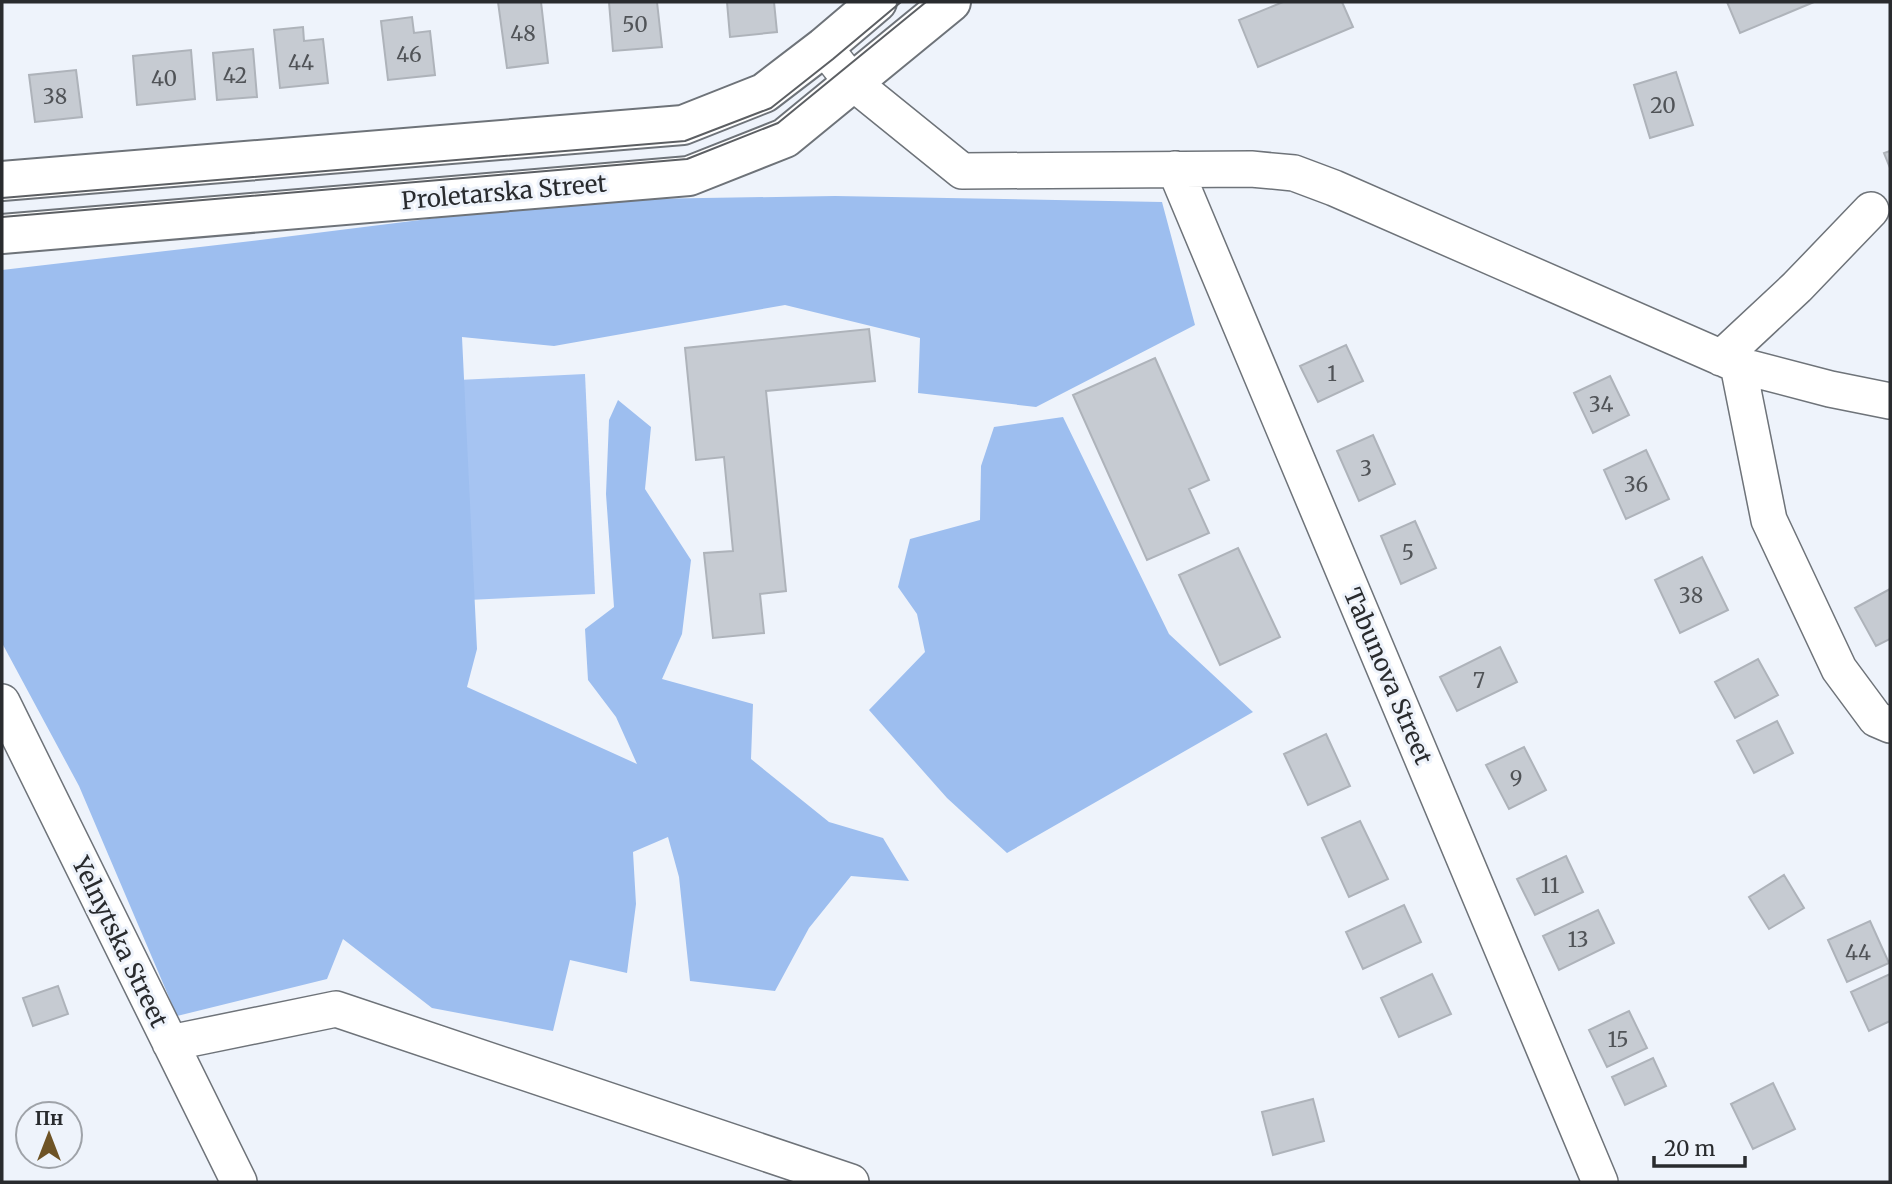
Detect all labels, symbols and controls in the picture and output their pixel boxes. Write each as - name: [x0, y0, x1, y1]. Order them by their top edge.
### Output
- house number: 50: [622, 11, 648, 38]
- house number: 48: [510, 20, 536, 47]
- house number: 46: [396, 41, 422, 68]
- house number: 44: [288, 49, 314, 76]
- house number: 42: [223, 62, 247, 89]
- house number: 40: [151, 65, 177, 92]
- house number: 38: [43, 83, 67, 110]
- house number: 20: [1650, 92, 1676, 119]
- street label: Proletarska Street: [400, 168, 609, 216]
- house number: 1: [1327, 360, 1337, 387]
- house number: 34: [1589, 391, 1613, 418]
- house number: 3: [1360, 455, 1372, 482]
- house number: 36: [1624, 471, 1648, 498]
- house number: 5: [1402, 539, 1414, 566]
- house number: 38: [1679, 582, 1703, 609]
- street label: Tabunova Street: [1337, 583, 1439, 770]
- house number: 7: [1473, 667, 1485, 694]
- house number: 9: [1510, 765, 1522, 792]
- street label: Yelnytska Street: [65, 851, 175, 1033]
- house number: 11: [1541, 872, 1559, 899]
- house number: 13: [1568, 926, 1588, 953]
- house number: 44: [1845, 939, 1871, 966]
- house number: 15: [1607, 1026, 1629, 1053]
- north arrow: [14, 1100, 84, 1170]
- text: Пн: [35, 1106, 63, 1130]
- scale bar: [1654, 1124, 1745, 1168]
- text: 20 m: [1664, 1135, 1716, 1162]

